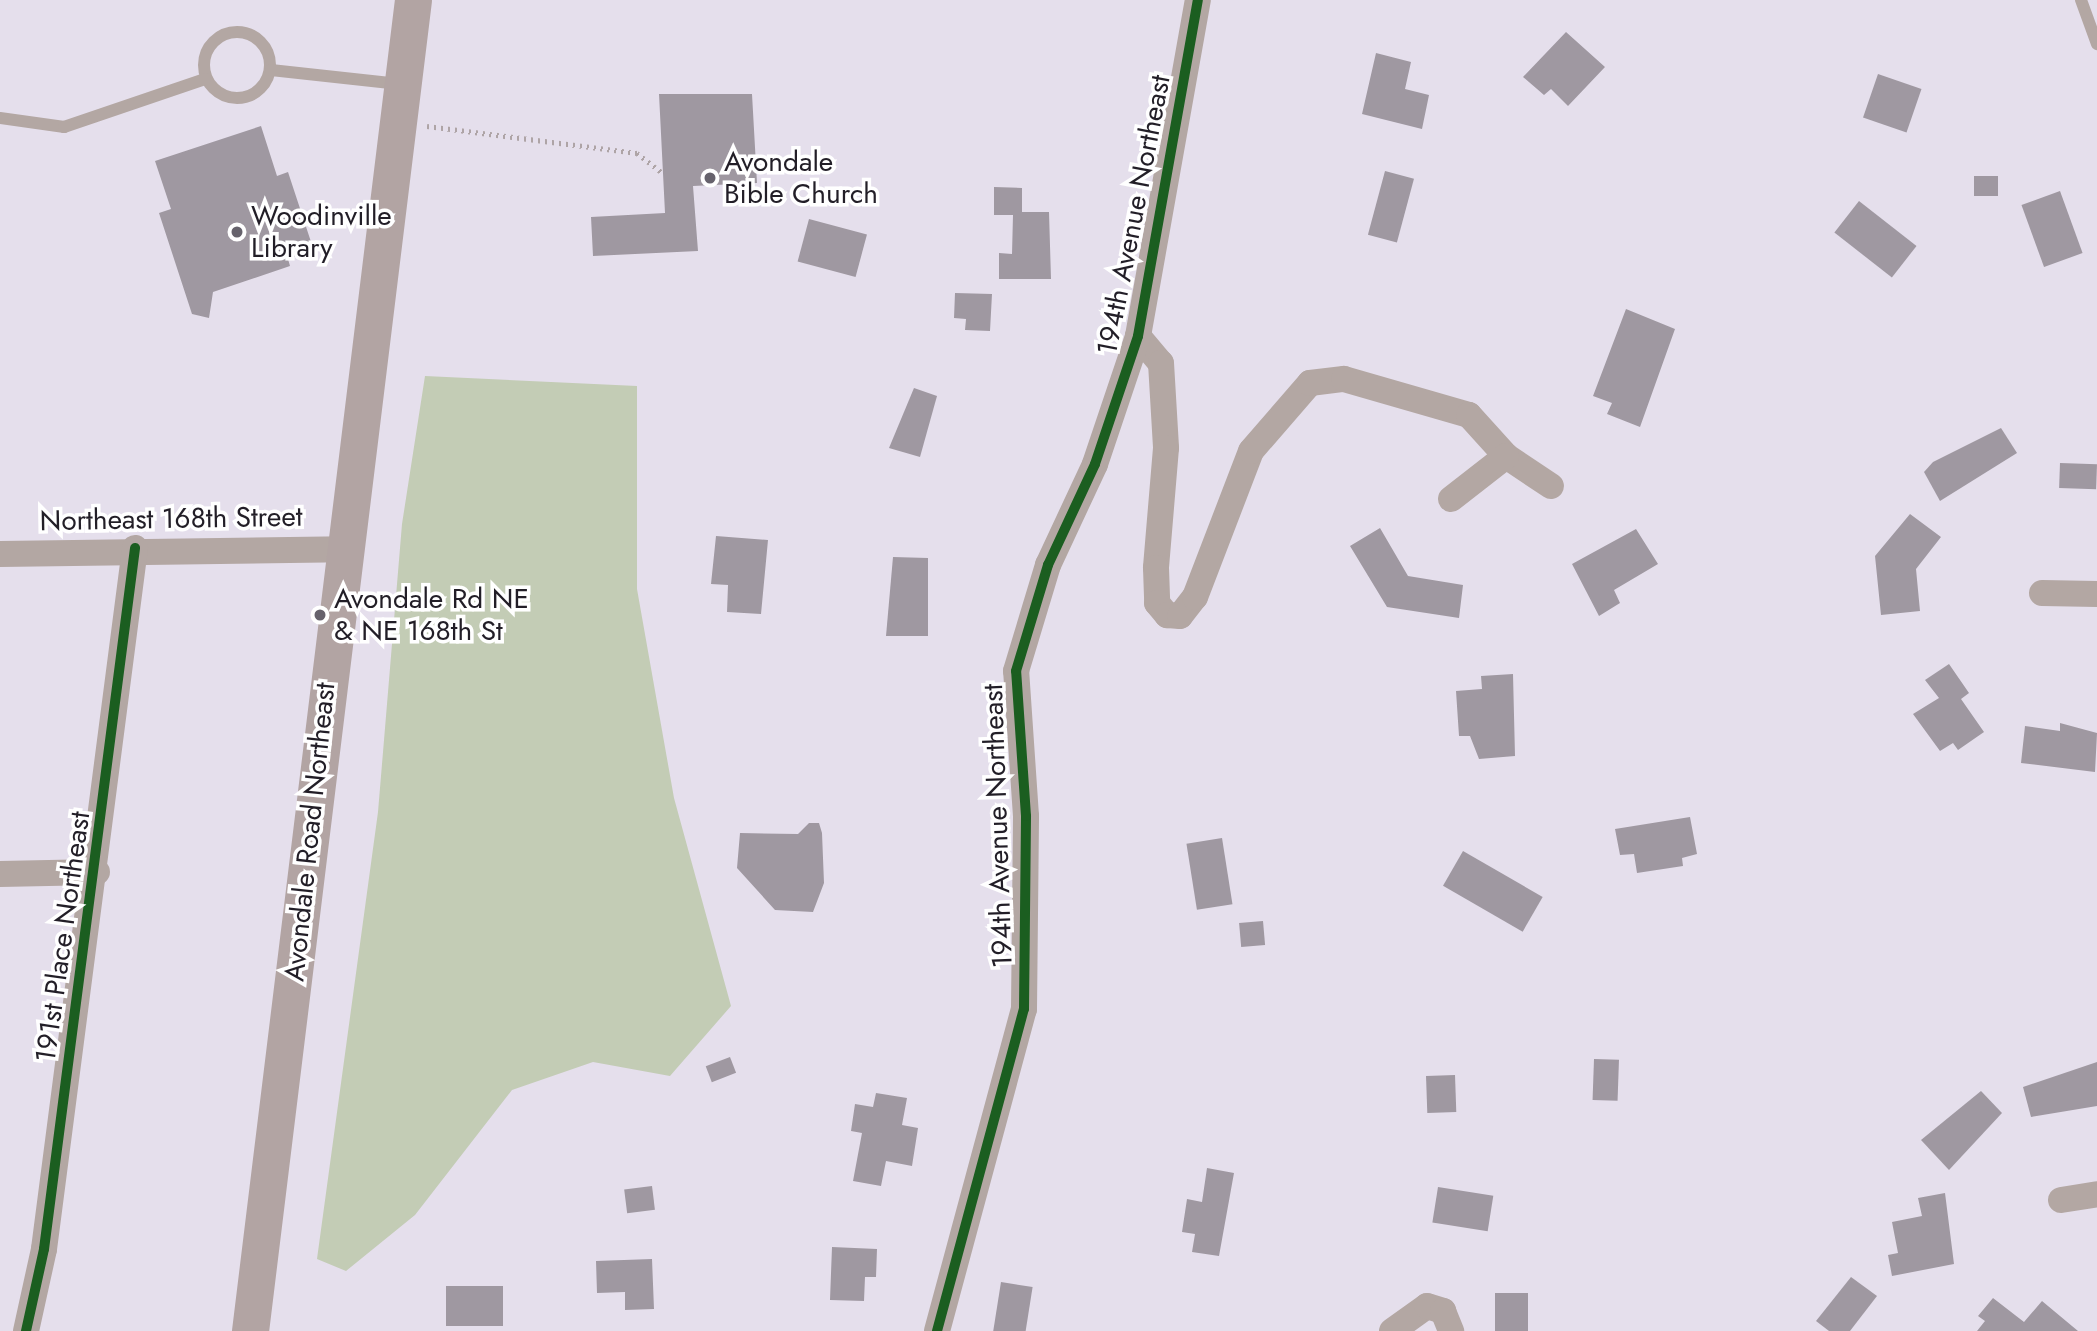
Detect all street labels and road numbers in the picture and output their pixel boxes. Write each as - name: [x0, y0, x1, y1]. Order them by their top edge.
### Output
- street label: 194th Avenue Northeast: [1090, 72, 1178, 358]
- street label: Northeast 168th Street: [39, 500, 303, 538]
- street label: Avondale Road Northeast: [278, 681, 342, 983]
- street label: 194th Avenue Northeast: [976, 683, 1020, 969]
- street label: 191st Place Northeast: [29, 809, 97, 1065]

